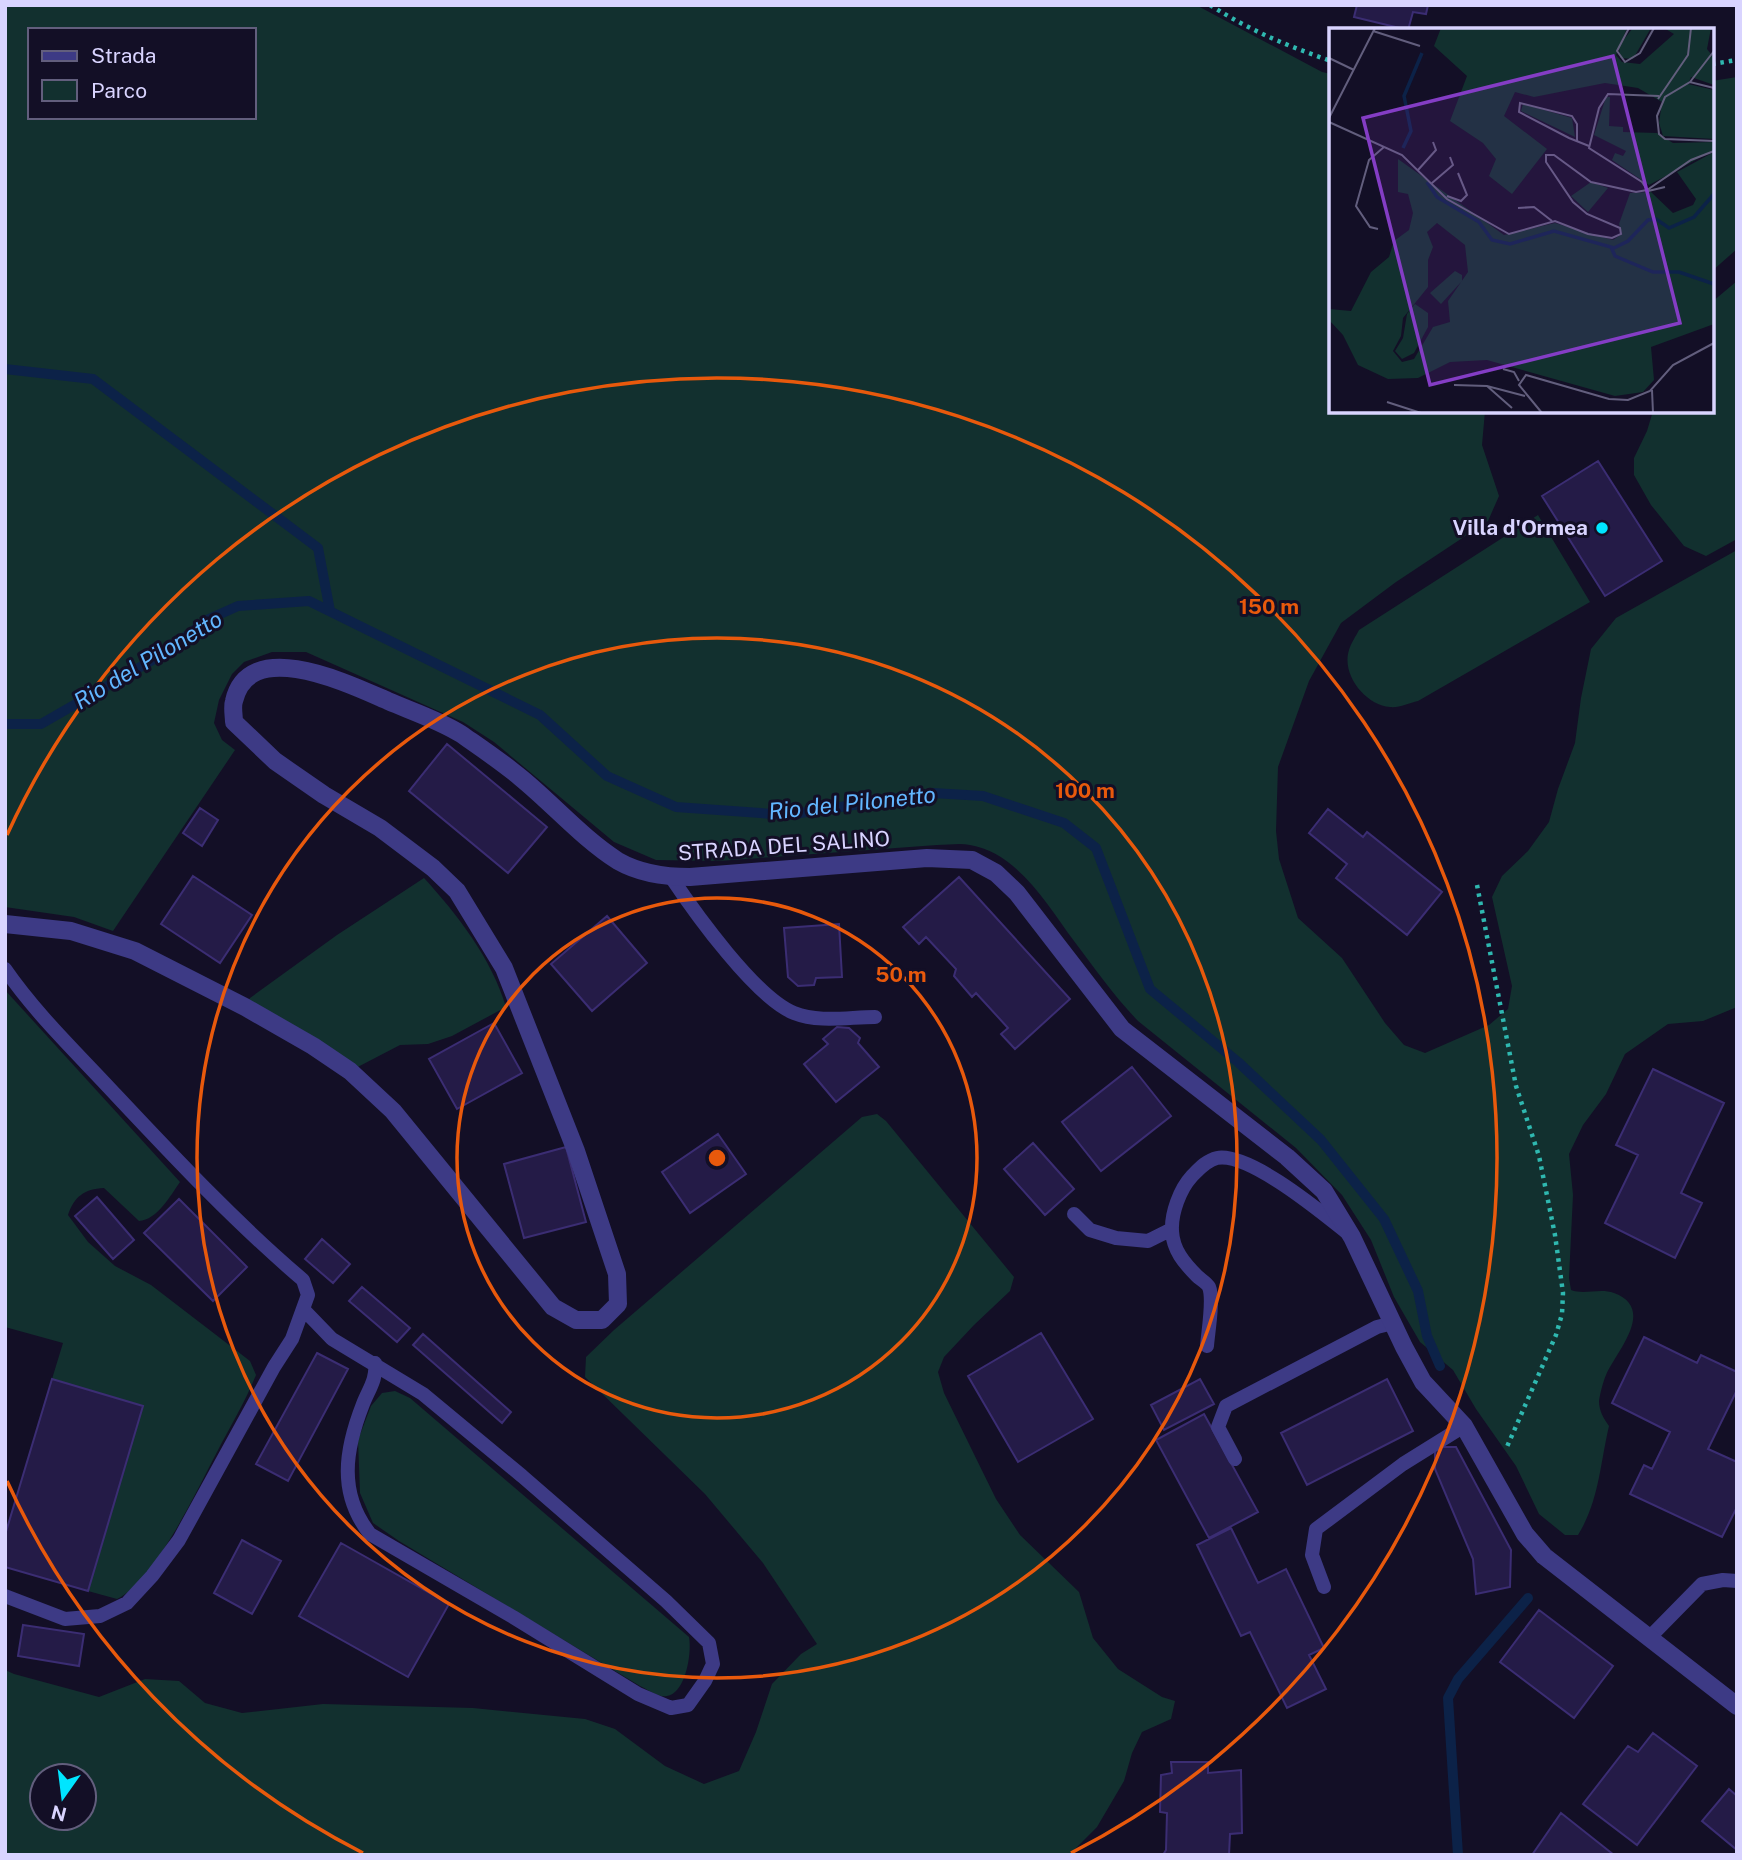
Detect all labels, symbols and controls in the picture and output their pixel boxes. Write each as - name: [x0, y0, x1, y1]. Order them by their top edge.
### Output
- legend: [28, 28, 256, 119]
- inset map: [1329, 28, 1714, 413]
- text: Strada: [91, 43, 156, 68]
- text: Parco: [91, 78, 147, 103]
- place label: Villa d'Ormea: [1452, 515, 1588, 540]
- marker: Villa d'Ormea: [1594, 520, 1610, 536]
- text: 150 m: [1239, 594, 1299, 619]
- water label: Rio del Pilonetto: [69, 605, 227, 714]
- text: 100 m: [1055, 778, 1115, 803]
- water label: Rio del Pilonetto: [767, 780, 937, 825]
- street label: STRADA DEL SALINO: [677, 826, 891, 865]
- text: 50 m: [875, 962, 927, 987]
- centre of rings: [705, 1146, 729, 1170]
- north arrow: [28, 1762, 98, 1832]
- text: N: [49, 1801, 69, 1826]

